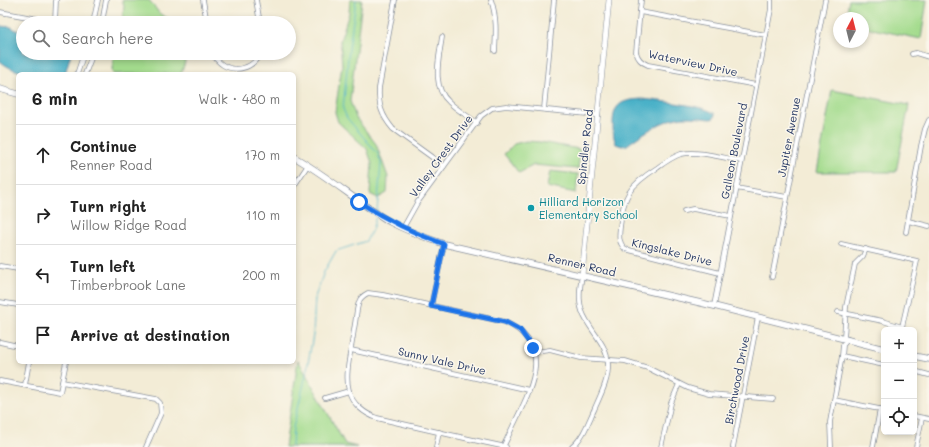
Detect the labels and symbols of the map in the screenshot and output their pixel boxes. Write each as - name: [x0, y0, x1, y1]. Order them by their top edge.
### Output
- north arrow: [833, 12, 869, 48]
- street label: Waterview Drive: [647, 46, 739, 79]
- street label: Jupiter Avenue: [773, 96, 804, 178]
- street label: Galleon Boulevard: [717, 102, 750, 200]
- street label: Spindler Road: [573, 109, 596, 185]
- street label: Valley Crest Drive: [406, 111, 476, 200]
- route start: [350, 193, 368, 211]
- place label: Hilliard Horizon Elementary School: [539, 194, 638, 222]
- marker: Hilliard Horizon Elementary School: [526, 203, 536, 213]
- street label: Kingslake Drive: [630, 234, 714, 269]
- street label: Renner Road: [547, 249, 618, 280]
- street label: Birchwood Drive: [721, 334, 752, 425]
- route end: [524, 339, 542, 357]
- street label: Sunny Vale Drive: [397, 343, 488, 378]

